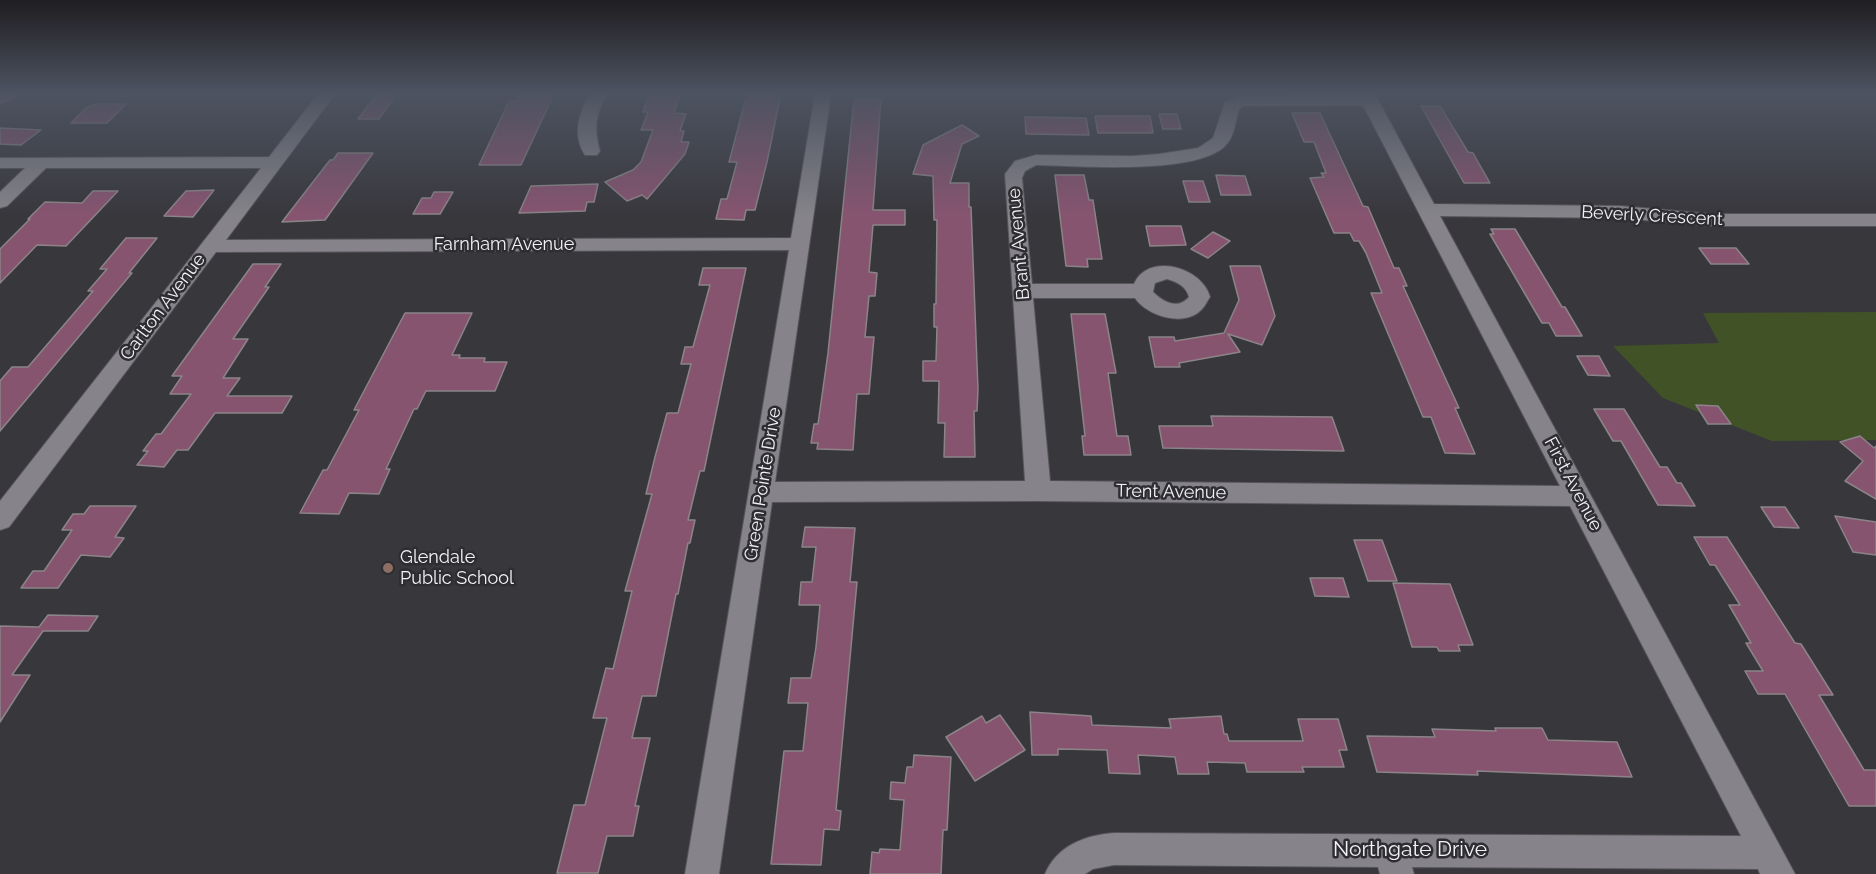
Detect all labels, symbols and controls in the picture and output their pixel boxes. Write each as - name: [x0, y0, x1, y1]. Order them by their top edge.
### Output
- street label: Brant Avenue: [1003, 187, 1035, 301]
- street label: Beverly Crescent: [1581, 202, 1723, 230]
- street label: Farnham Avenue: [434, 234, 574, 256]
- street label: Carlton Avenue: [116, 249, 210, 365]
- street label: Green Pointe Drive: [740, 406, 786, 562]
- street label: First Avenue: [1539, 433, 1607, 535]
- street label: Trent Avenue: [1116, 480, 1226, 504]
- place label: Glendale Public School: [400, 547, 514, 590]
- marker: Glendale Public School: [381, 561, 395, 575]
- street label: Northgate Drive: [1333, 837, 1487, 863]

